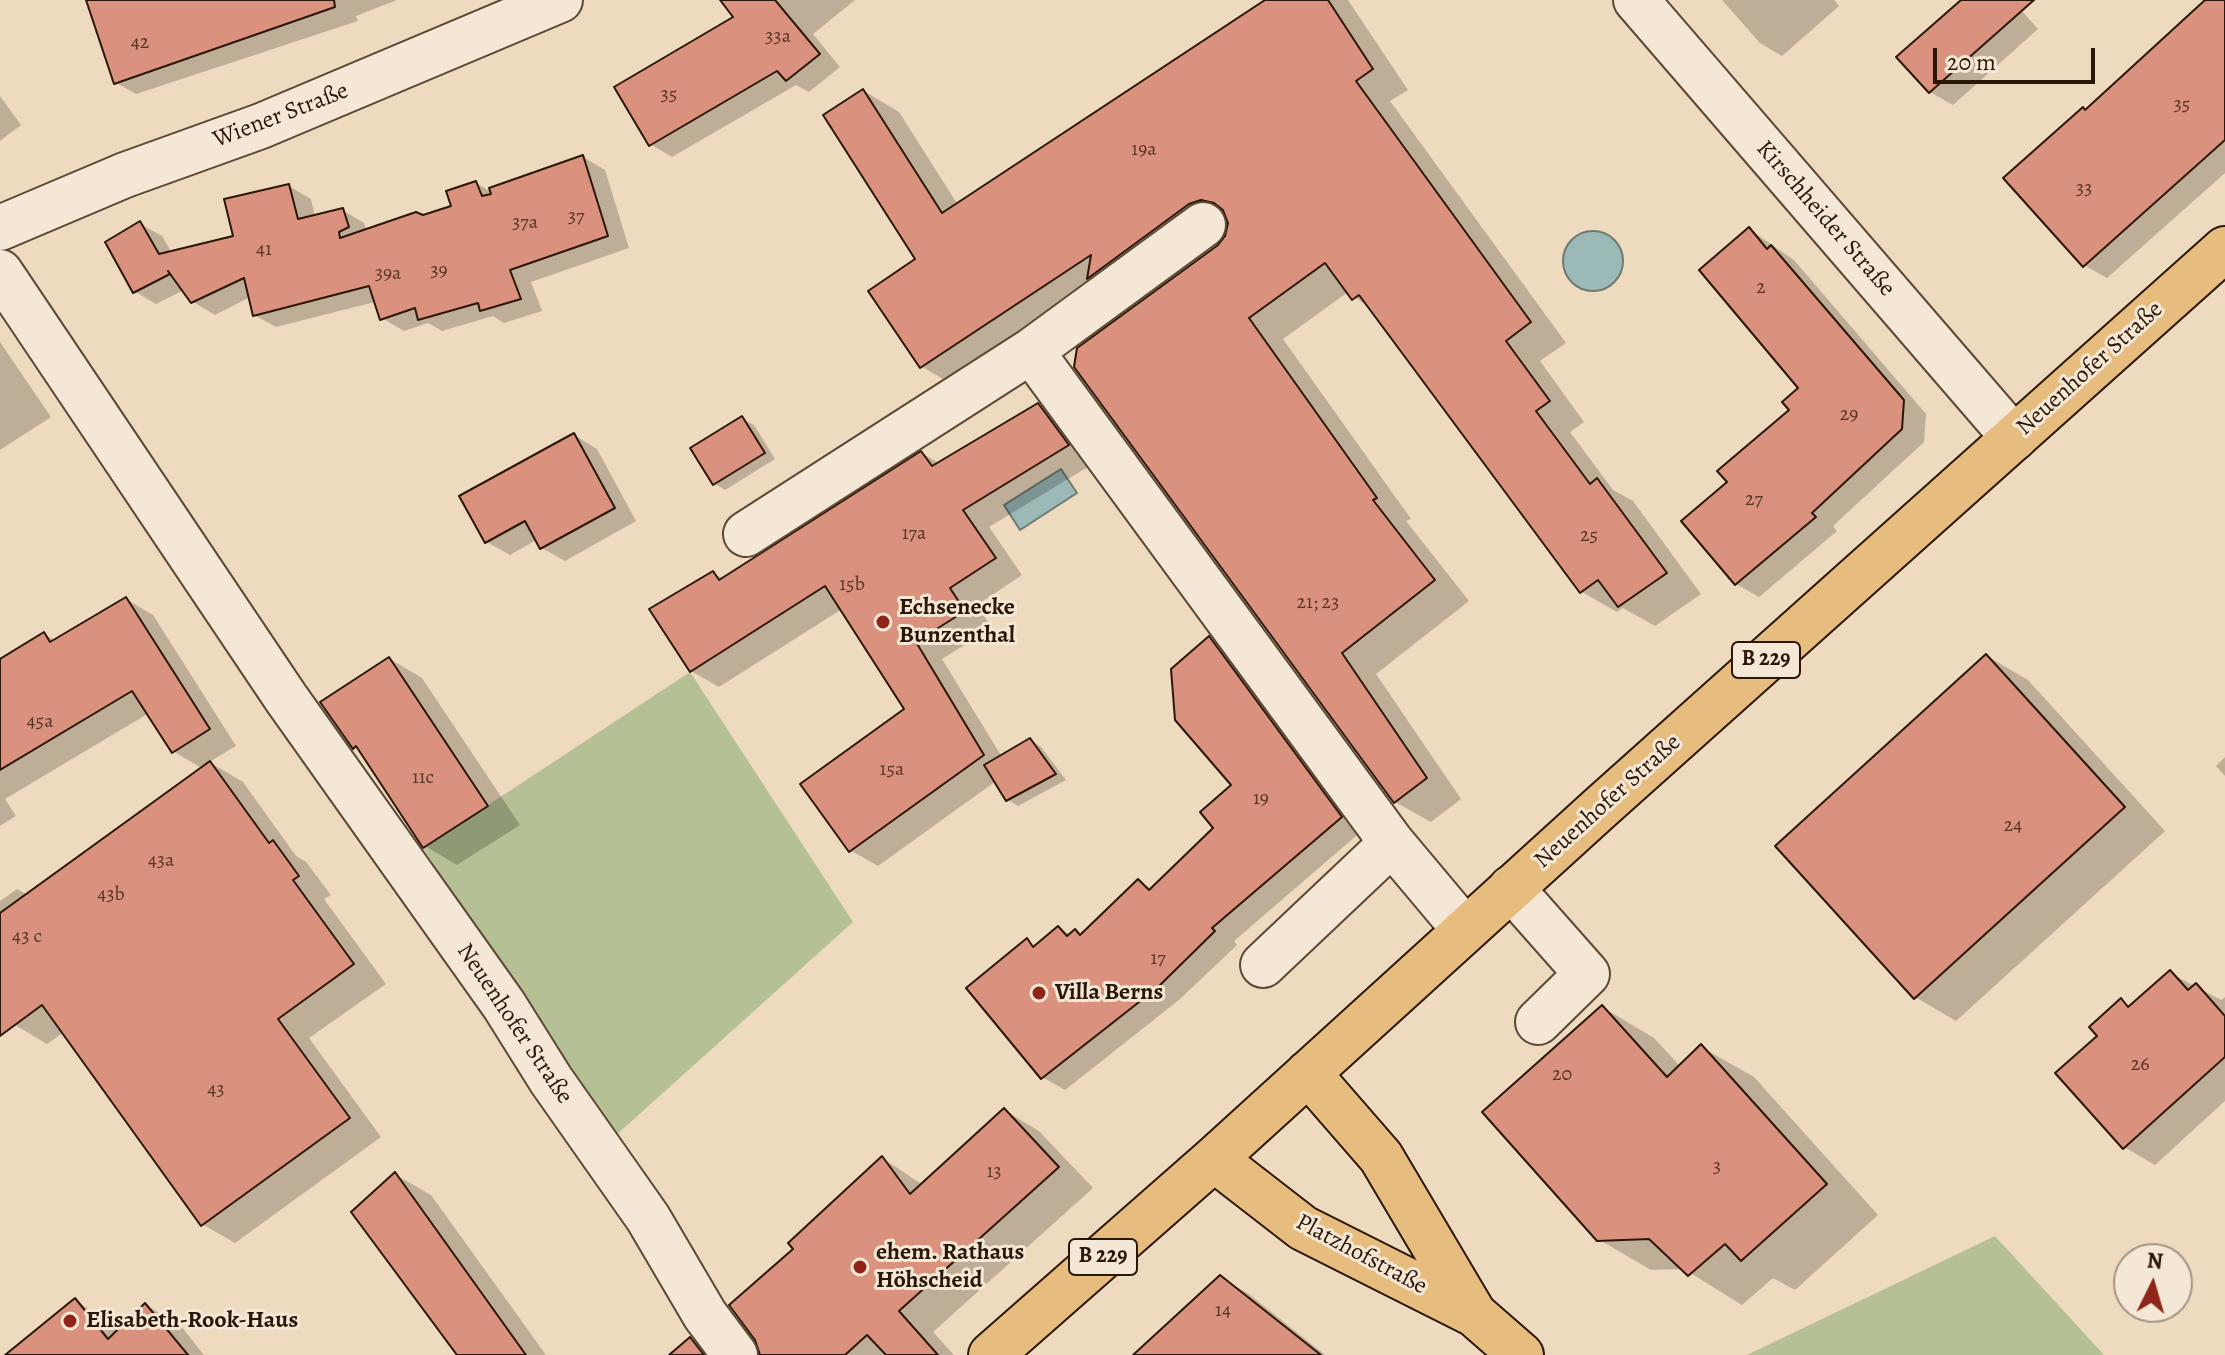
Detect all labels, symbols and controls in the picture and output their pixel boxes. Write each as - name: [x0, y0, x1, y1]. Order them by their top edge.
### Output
- house number: 33a: [765, 25, 791, 49]
- house number: 42: [131, 31, 149, 55]
- scale bar: [1937, 32, 2099, 82]
- text: 20 m: [1947, 46, 1996, 78]
- street label: Wiener Straße: [209, 77, 353, 155]
- house number: 35: [661, 83, 677, 107]
- house number: 35: [2174, 93, 2190, 117]
- street label: Kirschheider Straße: [1749, 135, 1901, 303]
- house number: 19a: [1131, 138, 1157, 162]
- house number: 33: [2076, 177, 2092, 201]
- house number: 37: [568, 205, 584, 229]
- house number: 37a: [512, 211, 538, 235]
- house number: 41: [256, 238, 272, 262]
- house number: 39: [430, 259, 448, 283]
- house number: 39a: [375, 262, 401, 286]
- house number: 2: [1756, 276, 1766, 300]
- street label: Neuenhofer Straße: [2011, 296, 2169, 442]
- house number: 29: [1840, 403, 1858, 427]
- house number: 27: [1745, 488, 1763, 512]
- house number: 17a: [902, 522, 926, 546]
- house number: 25: [1580, 524, 1598, 548]
- house number: 15b: [839, 573, 865, 597]
- house number: 21; 23: [1297, 591, 1339, 615]
- place label: Echsenecke Bunzenthal: [899, 594, 1015, 650]
- marker: Echsenecke Bunzenthal: [874, 613, 892, 631]
- road number: B 229: [1732, 642, 1800, 678]
- house number: 45a: [27, 710, 53, 734]
- street label: Neuenhofer Straße: [1529, 729, 1687, 875]
- house number: 15a: [880, 758, 904, 782]
- house number: 11c: [412, 766, 434, 790]
- house number: 19: [1253, 787, 1269, 811]
- house number: 24: [2004, 814, 2022, 838]
- house number: 43a: [148, 849, 174, 873]
- house number: 43b: [97, 883, 125, 907]
- house number: 43 c: [12, 925, 42, 949]
- street label: Neuenhofer Straße: [450, 938, 578, 1110]
- house number: 17: [1150, 947, 1166, 971]
- place label: Villa Berns: [1055, 979, 1163, 1007]
- marker: Villa Berns: [1030, 984, 1048, 1002]
- house number: 26: [2131, 1053, 2149, 1077]
- house number: 20: [1552, 1063, 1572, 1087]
- house number: 43: [207, 1078, 225, 1102]
- house number: 3: [1713, 1155, 1721, 1179]
- house number: 13: [986, 1160, 1002, 1184]
- street label: Platzhofstraße: [1290, 1208, 1432, 1302]
- place label: ehem. Rathaus Höhscheid: [876, 1239, 1024, 1295]
- road number: B 229: [1069, 1239, 1137, 1275]
- north arrow: [2113, 1243, 2193, 1323]
- text: N: [2146, 1245, 2164, 1277]
- marker: ehem. Rathaus Höhscheid: [851, 1258, 869, 1276]
- house number: 14: [1215, 1299, 1231, 1323]
- place label: Elisabeth-Rook-Haus: [86, 1307, 298, 1335]
- marker: Elisabeth-Rook-Haus: [61, 1312, 79, 1330]

